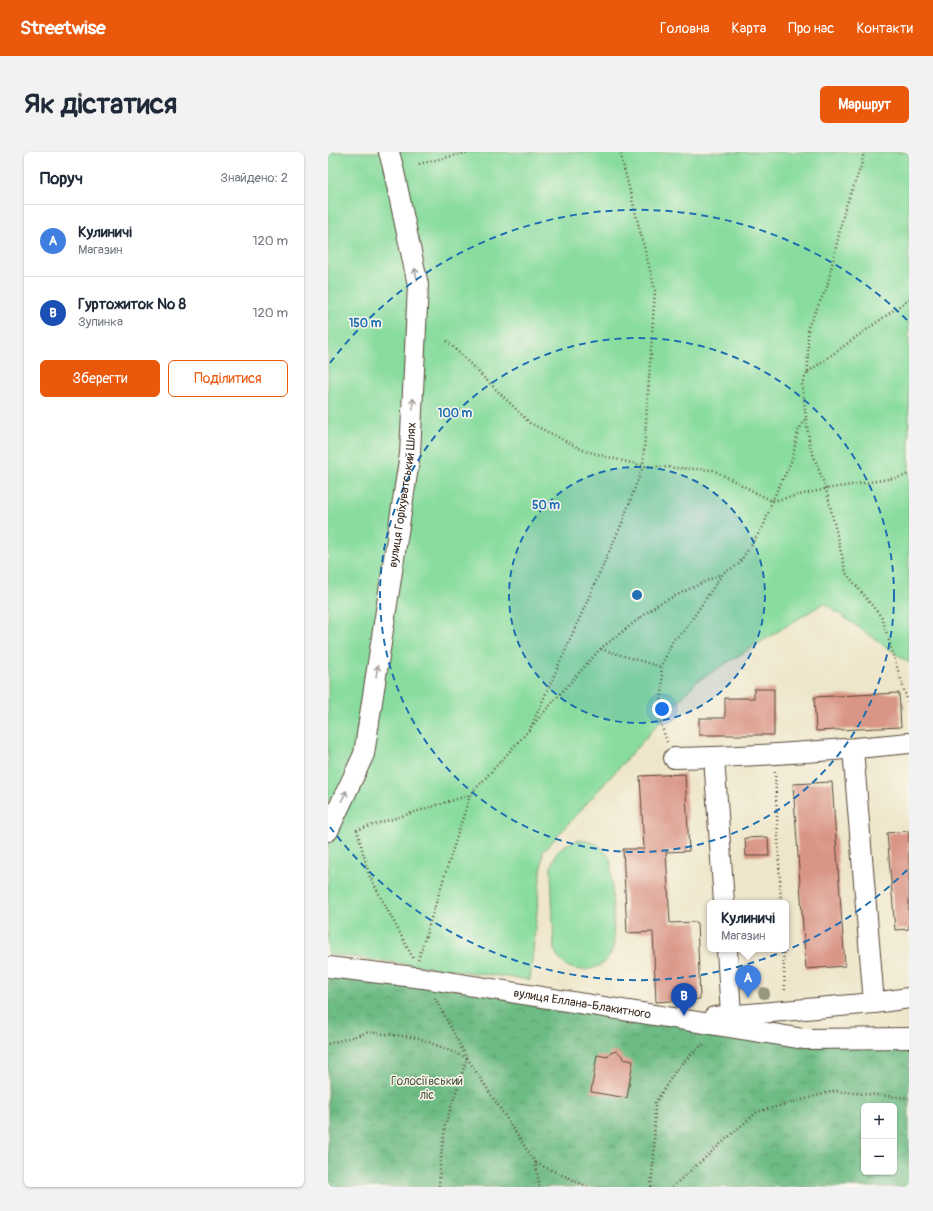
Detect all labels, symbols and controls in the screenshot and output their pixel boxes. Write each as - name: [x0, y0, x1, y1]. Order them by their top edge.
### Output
- text: Streetwise: [20, 16, 106, 40]
- text: Головна: [660, 20, 710, 37]
- text: Карта: [732, 20, 766, 37]
- text: Про нас: [788, 20, 834, 37]
- text: Контакти: [856, 20, 913, 37]
- button: Маршрут: [820, 86, 909, 123]
- text: Як дістатися: [24, 87, 177, 122]
- text: Поруч: [40, 168, 83, 189]
- text: Знайдено: 2: [220, 170, 288, 186]
- text: Кулиничі: [78, 223, 132, 242]
- text: A: [49, 233, 57, 249]
- text: 120 m: [252, 233, 288, 249]
- text: Магазин: [78, 242, 122, 258]
- one-way arrow: [412, 268, 420, 281]
- text: Гуртожиток № 8: [78, 295, 186, 314]
- text: B: [49, 305, 57, 321]
- text: 120 m: [252, 305, 288, 321]
- text: Зупинка: [78, 314, 123, 330]
- text: 150 m: [349, 316, 382, 331]
- button: Зберегти: [40, 360, 160, 397]
- button: Поділитися: [168, 360, 288, 397]
- one-way arrow: [409, 398, 416, 411]
- text: 100 m: [438, 406, 473, 421]
- street label: вулиця Горіхуватський Шлях: [386, 422, 419, 569]
- text: 50 m: [532, 498, 560, 513]
- centre of rings: [630, 588, 644, 602]
- one-way arrow: [373, 665, 381, 678]
- your location: [652, 699, 672, 719]
- one-way arrow: [341, 790, 348, 802]
- popup: [707, 900, 789, 952]
- text: Кулиничі: [721, 909, 775, 928]
- text: Магазин: [721, 928, 765, 944]
- pin: A: [735, 965, 761, 998]
- pin: B: [671, 983, 697, 1016]
- street label: вулиця Еллана-Блакитного: [512, 986, 653, 1023]
- park label: Голосіївський ліс: [391, 1074, 463, 1103]
- map controls: [861, 1103, 897, 1175]
- button: +: [861, 1103, 897, 1139]
- button: −: [861, 1139, 897, 1175]

